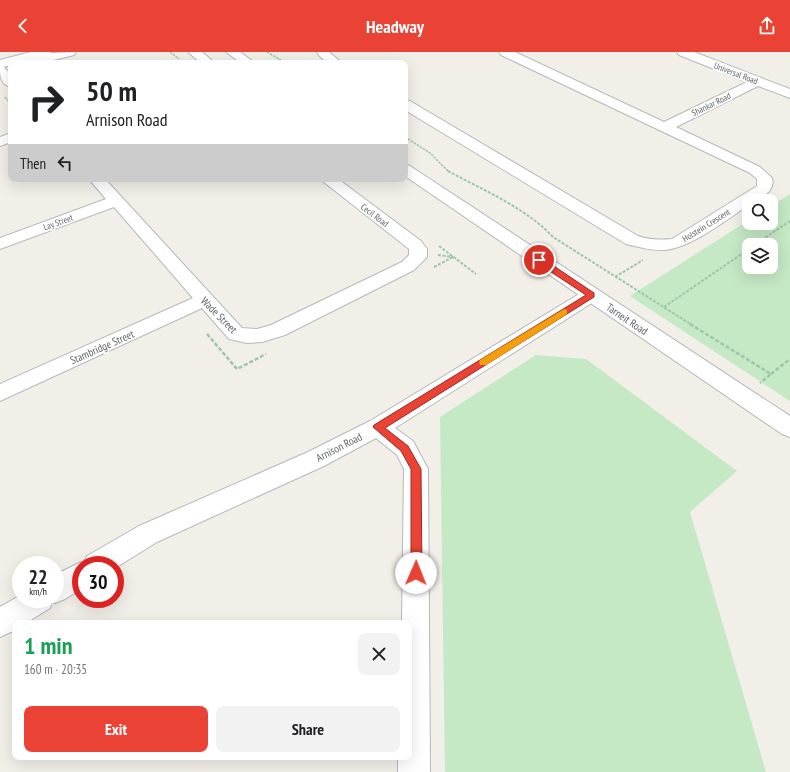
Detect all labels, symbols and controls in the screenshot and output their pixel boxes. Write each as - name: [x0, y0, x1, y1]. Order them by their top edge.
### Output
- icon: back: [12, 15, 34, 37]
- text: Headway: [366, 15, 424, 38]
- icon: share: [756, 15, 778, 37]
- street label: Universal Road: [712, 60, 760, 86]
- text: 50 m: [86, 72, 137, 109]
- icon: right: [20, 76, 72, 128]
- street label: Shankar Road: [690, 90, 732, 118]
- text: Arnison Road: [86, 108, 168, 131]
- icon: left: [54, 152, 76, 174]
- text: Then: [20, 154, 46, 173]
- map controls: [742, 194, 778, 274]
- button: search: [742, 194, 778, 230]
- street label: Cecil Road: [359, 201, 391, 229]
- street label: Holstein Crescent: [680, 206, 732, 244]
- street label: Lay Street: [42, 211, 75, 232]
- button: layers: [742, 238, 778, 274]
- pin: [522, 243, 556, 277]
- icon: arrive: [528, 249, 550, 271]
- street label: Wade Street: [198, 294, 240, 336]
- street label: Tarneit Road: [603, 300, 651, 338]
- street label: Stambridge Street: [68, 327, 136, 367]
- street label: Arnison Road: [314, 429, 365, 465]
- position arrow: [395, 552, 437, 594]
- speed limit sign: 30: [72, 556, 124, 608]
- text: 22: [28, 564, 48, 590]
- text: km/h: [29, 585, 47, 598]
- text: 1 min: [24, 630, 72, 661]
- button: close: [358, 633, 400, 675]
- text: 160 m · 20:35: [24, 661, 87, 678]
- button: Exit: [24, 706, 208, 752]
- button: Share: [216, 706, 400, 752]

